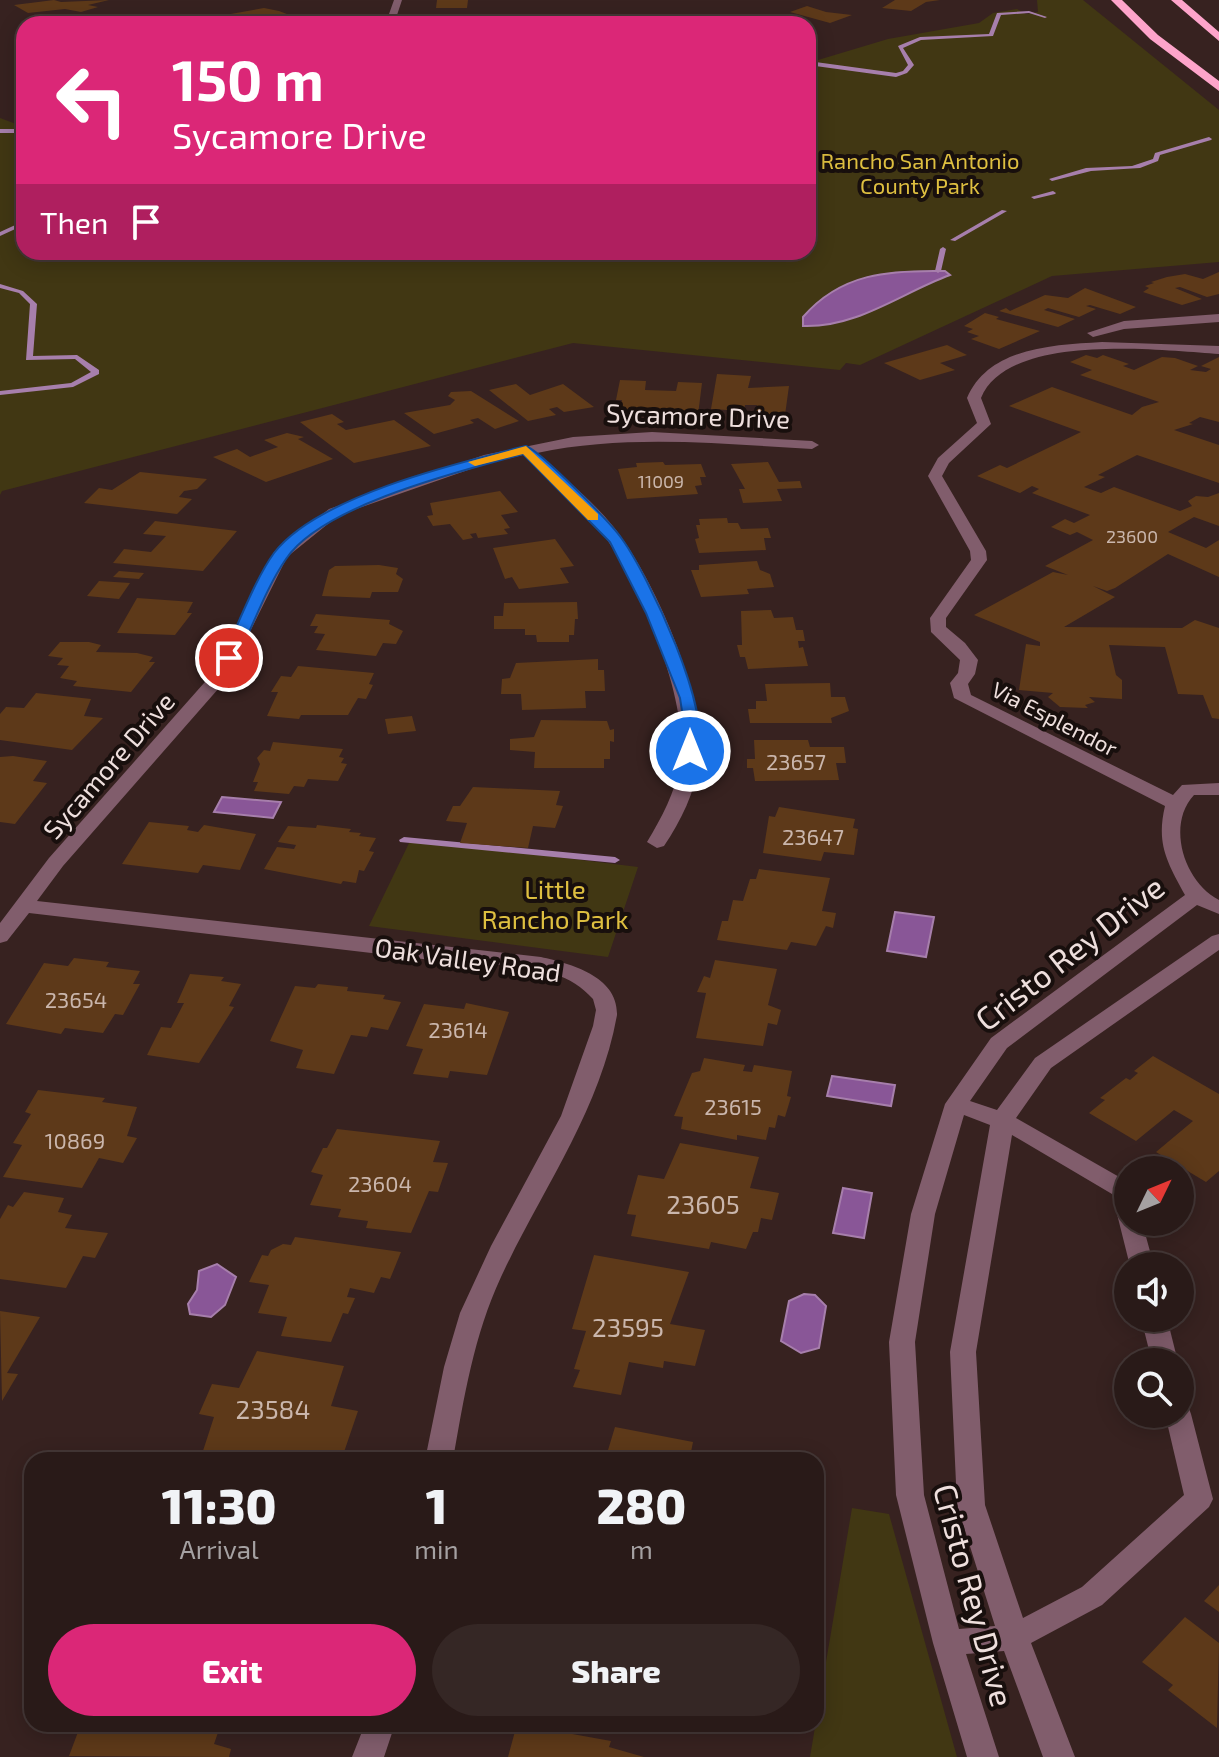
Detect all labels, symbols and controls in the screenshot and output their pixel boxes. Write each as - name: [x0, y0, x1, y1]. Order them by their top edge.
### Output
- text: 150 m: [172, 45, 324, 112]
- icon: left: [40, 48, 144, 152]
- text: Sycamore Drive: [172, 113, 427, 156]
- park label: Rancho San Antonio County Park: [820, 147, 1020, 198]
- icon: arrive: [124, 200, 168, 244]
- text: Then: [40, 204, 108, 240]
- street label: Sycamore Drive: [605, 396, 791, 434]
- house number: 11009: [638, 470, 684, 492]
- house number: 23600: [1106, 525, 1158, 547]
- pin: [195, 624, 263, 692]
- icon: arrive: [207, 636, 251, 680]
- street label: Via Esplendor: [988, 675, 1122, 761]
- street label: Sycamore Drive: [36, 685, 180, 845]
- position arrow: [648, 709, 732, 793]
- house number: 23657: [766, 748, 826, 774]
- house number: 23647: [782, 823, 844, 849]
- street label: Cristo Rey Drive: [967, 867, 1171, 1037]
- park label: Little Rancho Park: [481, 873, 629, 934]
- street label: Oak Valley Road: [373, 931, 563, 987]
- house number: 23654: [45, 986, 107, 1012]
- house number: 23614: [428, 1016, 488, 1042]
- house number: 23615: [704, 1093, 762, 1119]
- house number: 10869: [45, 1127, 105, 1153]
- north arrow: [1114, 1156, 1194, 1236]
- map controls: [1114, 1156, 1194, 1428]
- house number: 23604: [348, 1170, 412, 1196]
- house number: 23605: [666, 1188, 740, 1219]
- button: sound: [1114, 1252, 1194, 1332]
- house number: 23595: [592, 1311, 664, 1342]
- button: search: [1114, 1348, 1194, 1428]
- house number: 23584: [236, 1393, 310, 1424]
- text: 11:30: [162, 1476, 277, 1534]
- text: 1: [426, 1476, 447, 1534]
- text: 280: [596, 1476, 686, 1534]
- street label: Cristo Rey Drive: [927, 1480, 1023, 1710]
- text: Arrival: [180, 1533, 259, 1564]
- text: min: [414, 1533, 459, 1564]
- text: m: [630, 1533, 653, 1564]
- button: Exit: [48, 1624, 416, 1716]
- button: Share: [432, 1624, 800, 1716]

